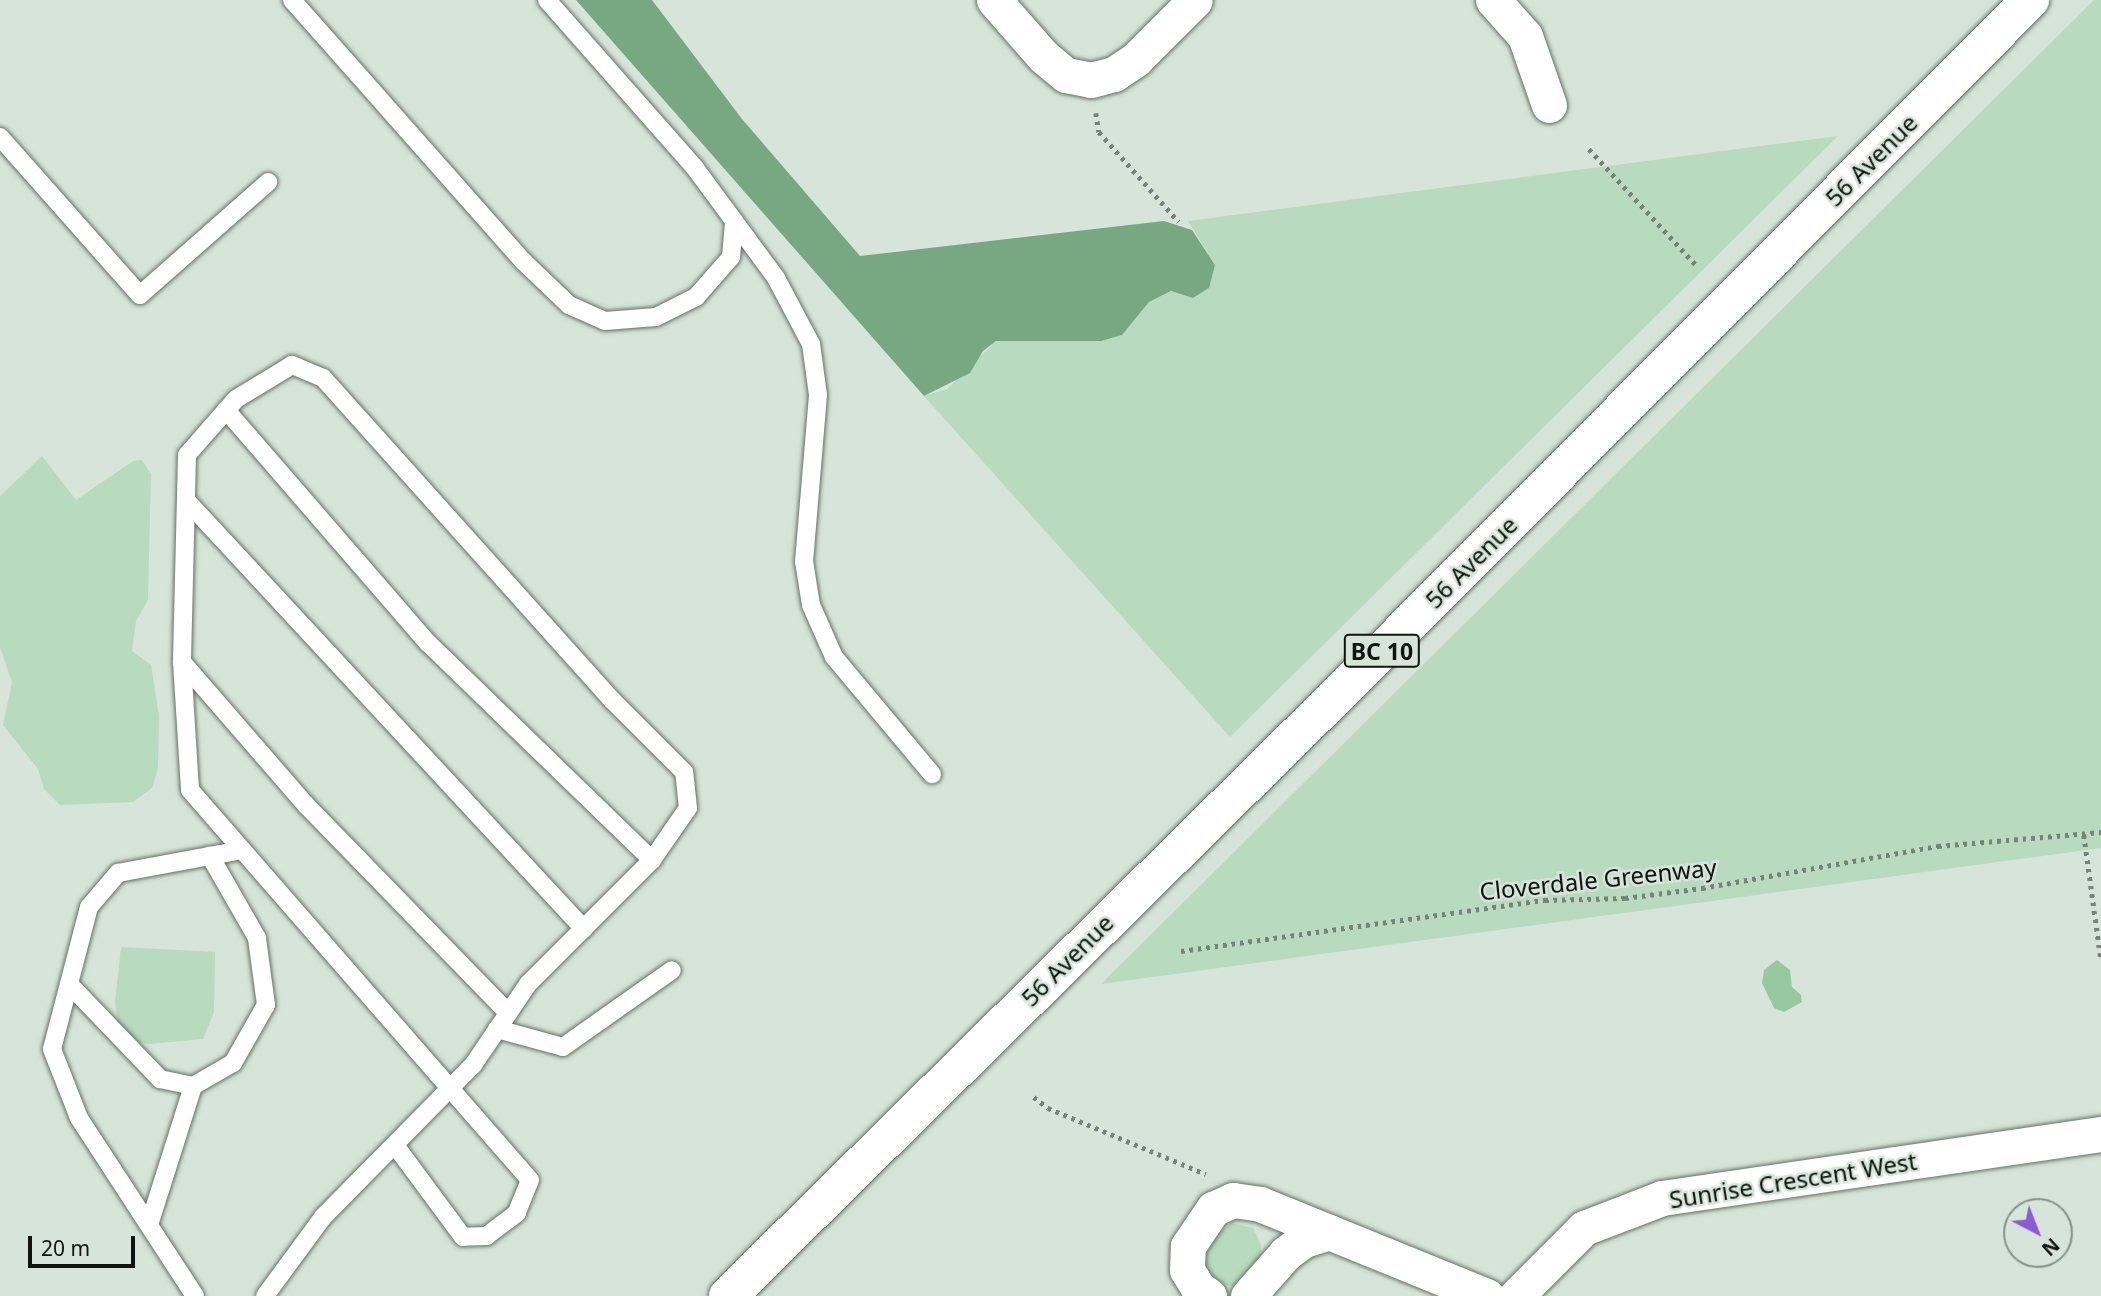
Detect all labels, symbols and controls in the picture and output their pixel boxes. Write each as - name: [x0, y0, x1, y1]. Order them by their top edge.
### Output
- street label: 56 Avenue: [1819, 108, 1923, 212]
- street label: 56 Avenue: [1419, 510, 1523, 614]
- road number: BC 10: [1344, 632, 1420, 670]
- street label: Cloverdale Greenway: [1478, 852, 1718, 906]
- street label: 56 Avenue: [1015, 908, 1119, 1012]
- street label: Sunrise Crescent West: [1667, 1146, 1919, 1214]
- north arrow: [2003, 1198, 2073, 1268]
- scale bar: [32, 1222, 138, 1266]
- text: N: [2036, 1232, 2065, 1262]
- text: 20 m: [41, 1234, 90, 1262]

